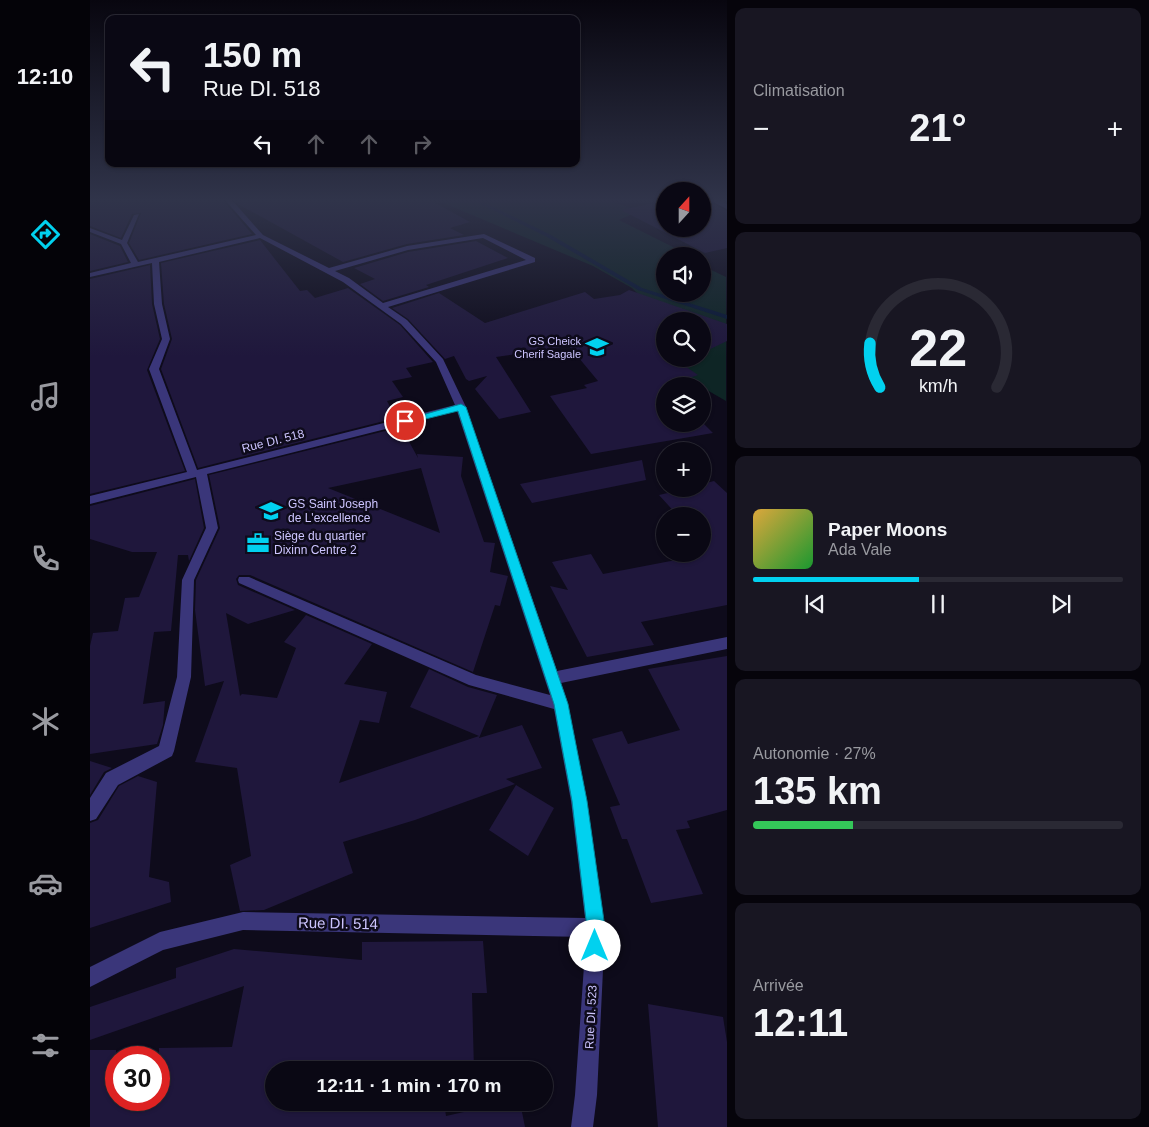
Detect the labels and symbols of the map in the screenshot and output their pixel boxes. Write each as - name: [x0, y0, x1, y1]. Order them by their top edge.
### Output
- north arrow: [656, 182, 711, 238]
- school or university icon: GS Cheick Cherif Sagale: [584, 334, 610, 360]
- place label: GS Cheick Cherif Sagale: [514, 335, 581, 360]
- pin: [384, 400, 426, 442]
- street label: Rue DI. 518: [240, 426, 306, 456]
- place label: GS Saint Joseph de L'excellence: [288, 497, 378, 525]
- school or university icon: GS Saint Joseph de L'excellence: [258, 498, 284, 524]
- place label: Siège du quartier Dixinn Centre 2: [274, 529, 365, 557]
- office icon: Siège du quartier Dixinn Centre 2: [245, 530, 271, 556]
- street label: Rue DI. 514: [298, 914, 378, 932]
- position arrow: [568, 919, 620, 971]
- street label: Rue DI. 523: [582, 984, 600, 1049]
- speed limit sign: 30: [105, 1046, 170, 1111]

